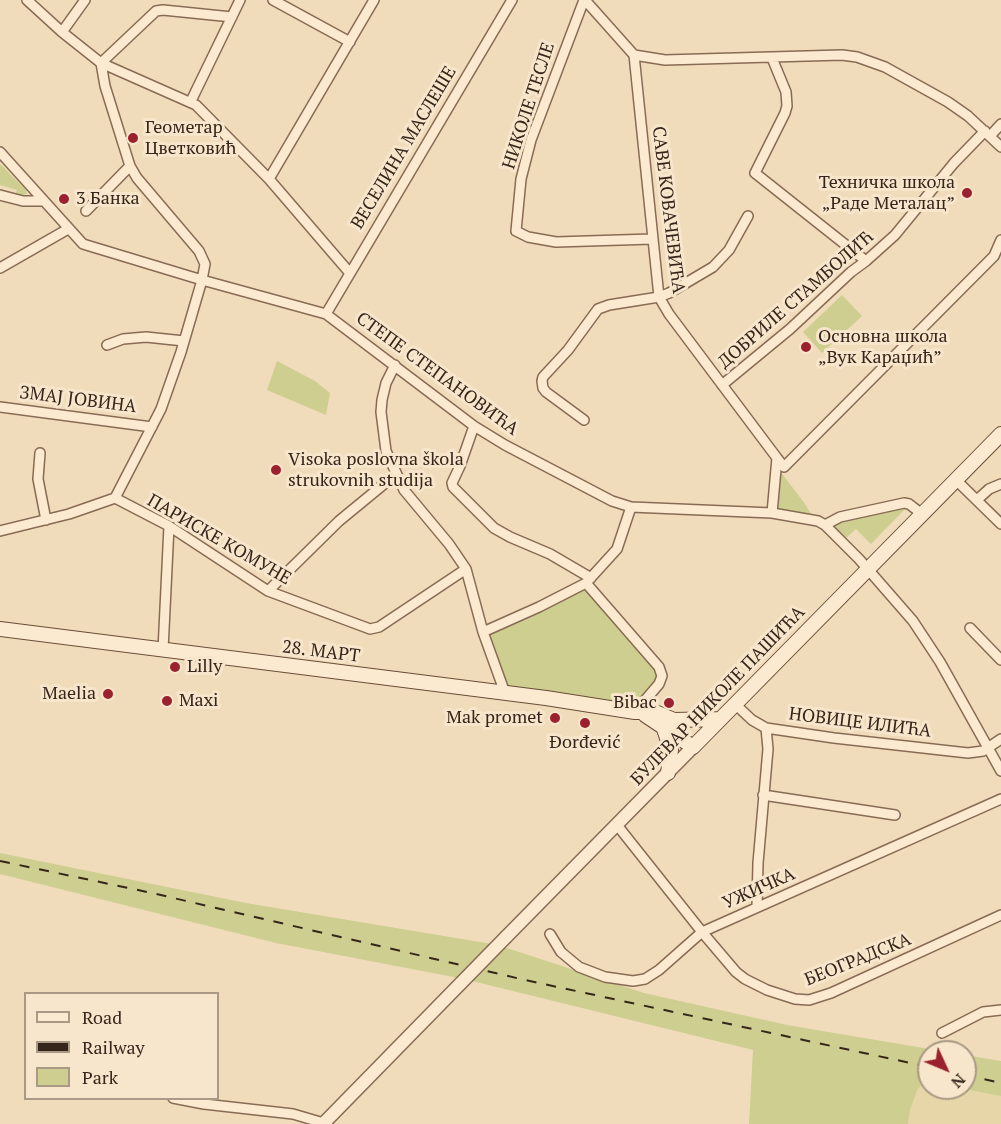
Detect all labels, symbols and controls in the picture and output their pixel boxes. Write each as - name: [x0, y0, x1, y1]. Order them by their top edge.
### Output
- street label: НИКОЛЕ ТЕСЛЕ: [498, 40, 560, 172]
- street label: ВЕСЕЛИНА МАСЛЕШЕ: [347, 63, 461, 233]
- place label: Геометар Цветковић: [145, 117, 236, 160]
- street label: САВЕ КОВАЧЕВИЋА: [647, 125, 689, 295]
- marker: Геометар Цветковић: [126, 131, 140, 145]
- place label: Техничка школа „Раде Металац”: [819, 172, 955, 214]
- marker: Техничка школа „Раде Металац”: [960, 186, 974, 200]
- place label: 3 Банка: [76, 188, 140, 210]
- marker: 3 Банка: [57, 192, 71, 206]
- street label: ДОБРИЛЕ СТАМБОЛИЋ: [714, 227, 878, 373]
- street label: СТЕПЕ СТЕПАНОВИЋА: [352, 308, 522, 440]
- place label: Основна школа „Вук Караџић”: [818, 326, 948, 368]
- marker: Основна школа „Вук Караџић”: [799, 340, 813, 354]
- street label: ЗМАЈ ЈОВИНА: [18, 382, 138, 418]
- place label: Visoka poslovna škola strukovnih studija: [288, 449, 464, 492]
- marker: Visoka poslovna škola strukovnih studija: [269, 463, 283, 477]
- street label: ПАРИСКЕ КОМУНЕ: [143, 490, 295, 590]
- street label: БУЛЕВАР НИКОЛЕ ПАШИЋА: [626, 602, 810, 790]
- street label: 28. МАРТ: [281, 637, 361, 667]
- place label: Lilly: [187, 656, 222, 678]
- marker: Lilly: [168, 660, 182, 674]
- place label: Maelia: [42, 683, 96, 705]
- marker: Maelia: [101, 687, 115, 701]
- place label: Maxi: [179, 690, 218, 712]
- place label: Bibac: [613, 692, 657, 714]
- marker: Maxi: [160, 694, 174, 708]
- marker: Bibac: [662, 696, 676, 710]
- street label: НОВИЦЕ ИЛИЋА: [787, 704, 933, 742]
- place label: Mak promet: [446, 707, 543, 729]
- marker: Mak promet: [548, 711, 562, 725]
- marker: Đorđević: [578, 716, 592, 730]
- place label: Đorđević: [549, 732, 621, 754]
- street label: УЖИЧКА: [720, 864, 798, 914]
- street label: БЕОГРАДСКА: [802, 929, 914, 991]
- legend: [24, 992, 219, 1100]
- text: Road: [82, 1005, 122, 1029]
- text: Railway: [82, 1035, 145, 1059]
- north arrow: [917, 1040, 977, 1100]
- text: Park: [82, 1065, 118, 1089]
- text: N: [946, 1069, 971, 1093]

